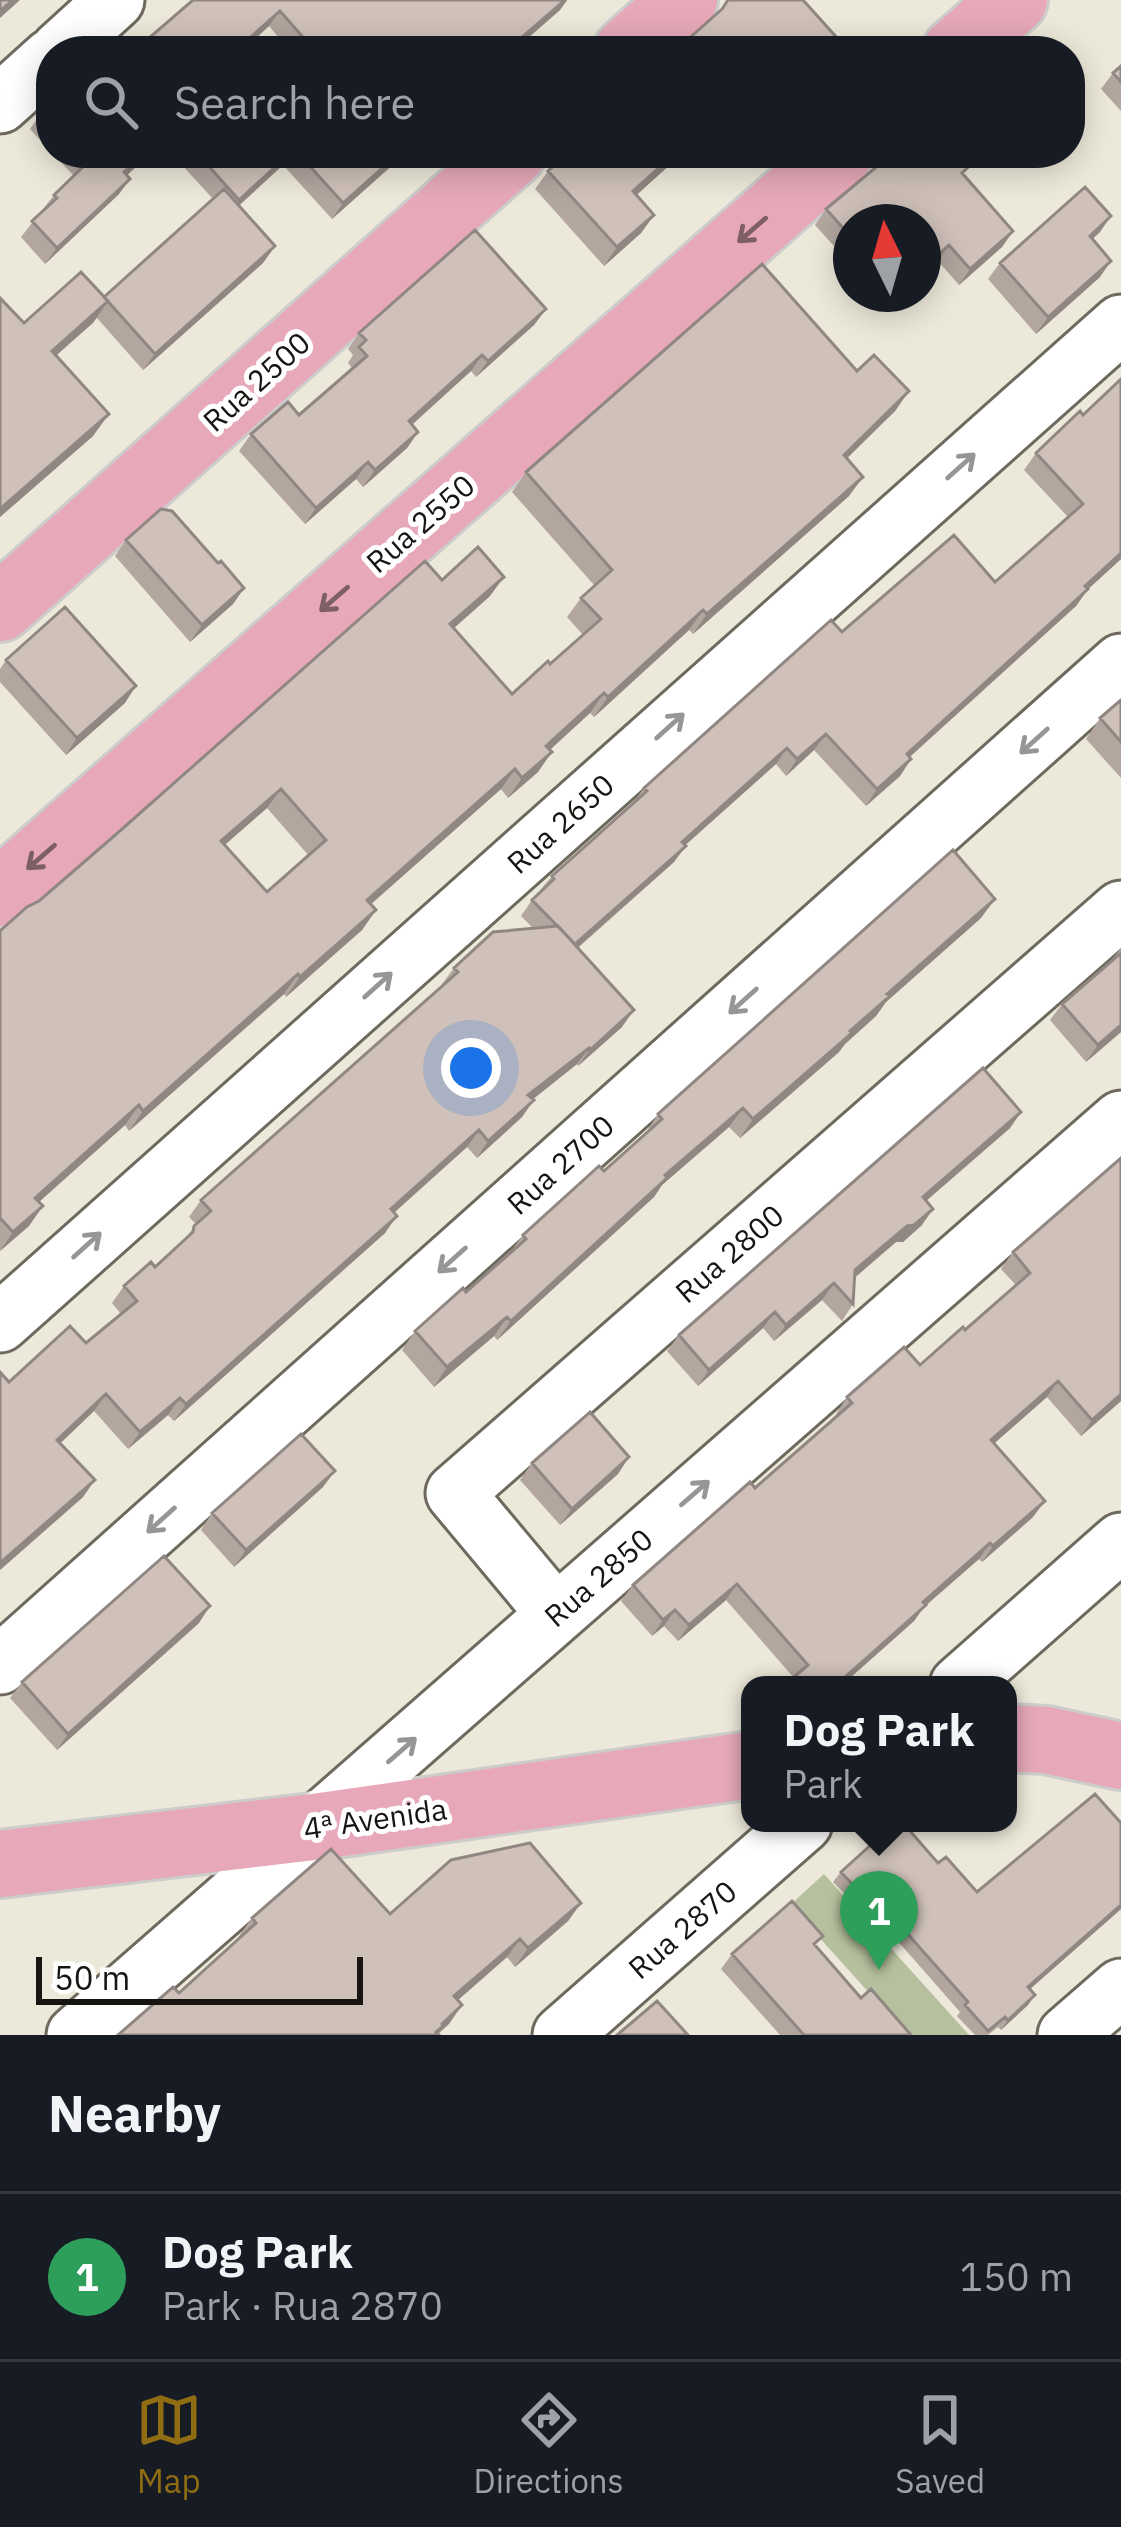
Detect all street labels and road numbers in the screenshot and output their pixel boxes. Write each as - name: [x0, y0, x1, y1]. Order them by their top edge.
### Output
- street label: Rua 2500: [194, 323, 318, 439]
- street label: Rua 2550: [358, 465, 482, 581]
- street label: Rua 2650: [498, 765, 622, 881]
- street label: Rua 2700: [498, 1106, 622, 1222]
- street label: Rua 2800: [667, 1195, 791, 1311]
- street label: Rua 2850: [536, 1519, 660, 1635]
- street label: 4ª Avenida: [301, 1789, 449, 1847]
- street label: Rua 2870: [620, 1871, 744, 1987]

